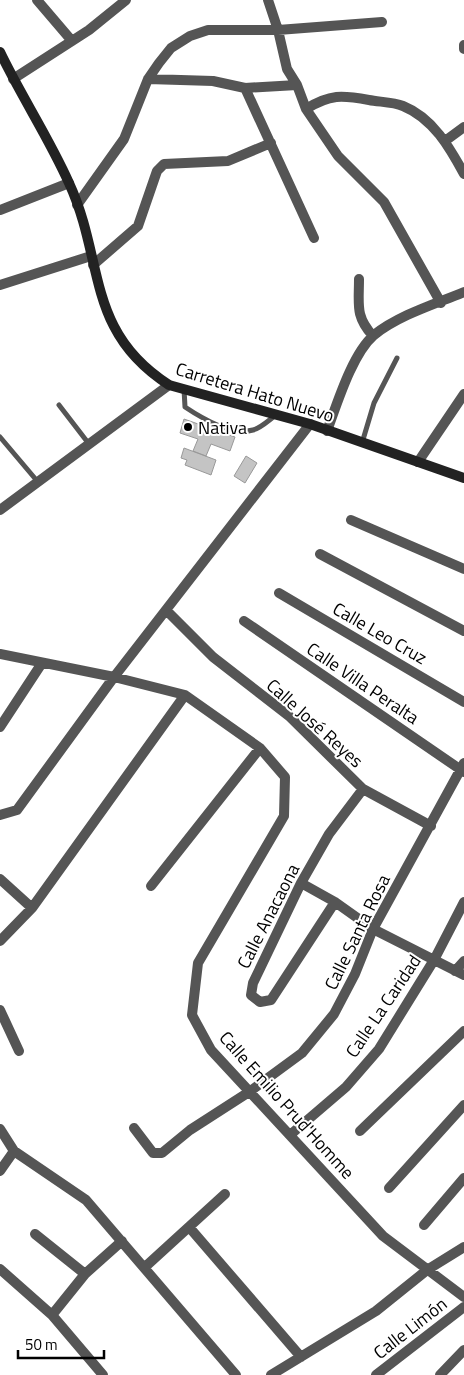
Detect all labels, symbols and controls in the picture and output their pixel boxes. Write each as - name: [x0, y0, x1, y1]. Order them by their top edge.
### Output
- street label: Carretera Hato Nuevo: [172, 355, 338, 429]
- place label: Nativa: [198, 414, 247, 441]
- marker: Nativa: [182, 421, 194, 433]
- street label: Calle Leo Cruz: [328, 595, 432, 671]
- street label: Calle Villa Peralta: [301, 635, 425, 731]
- street label: Calle José Reyes: [261, 672, 369, 774]
- street label: Calle Anacaona: [230, 859, 306, 973]
- street label: Calle Santa Rosa: [317, 870, 397, 994]
- street label: Calle La Caridad: [339, 949, 427, 1063]
- street label: Calle Emilio Prud'Homme: [213, 1025, 361, 1185]
- street label: Calle Limón: [367, 1291, 453, 1365]
- scale bar: [18, 1328, 104, 1360]
- text: 50 m: [25, 1333, 58, 1356]

